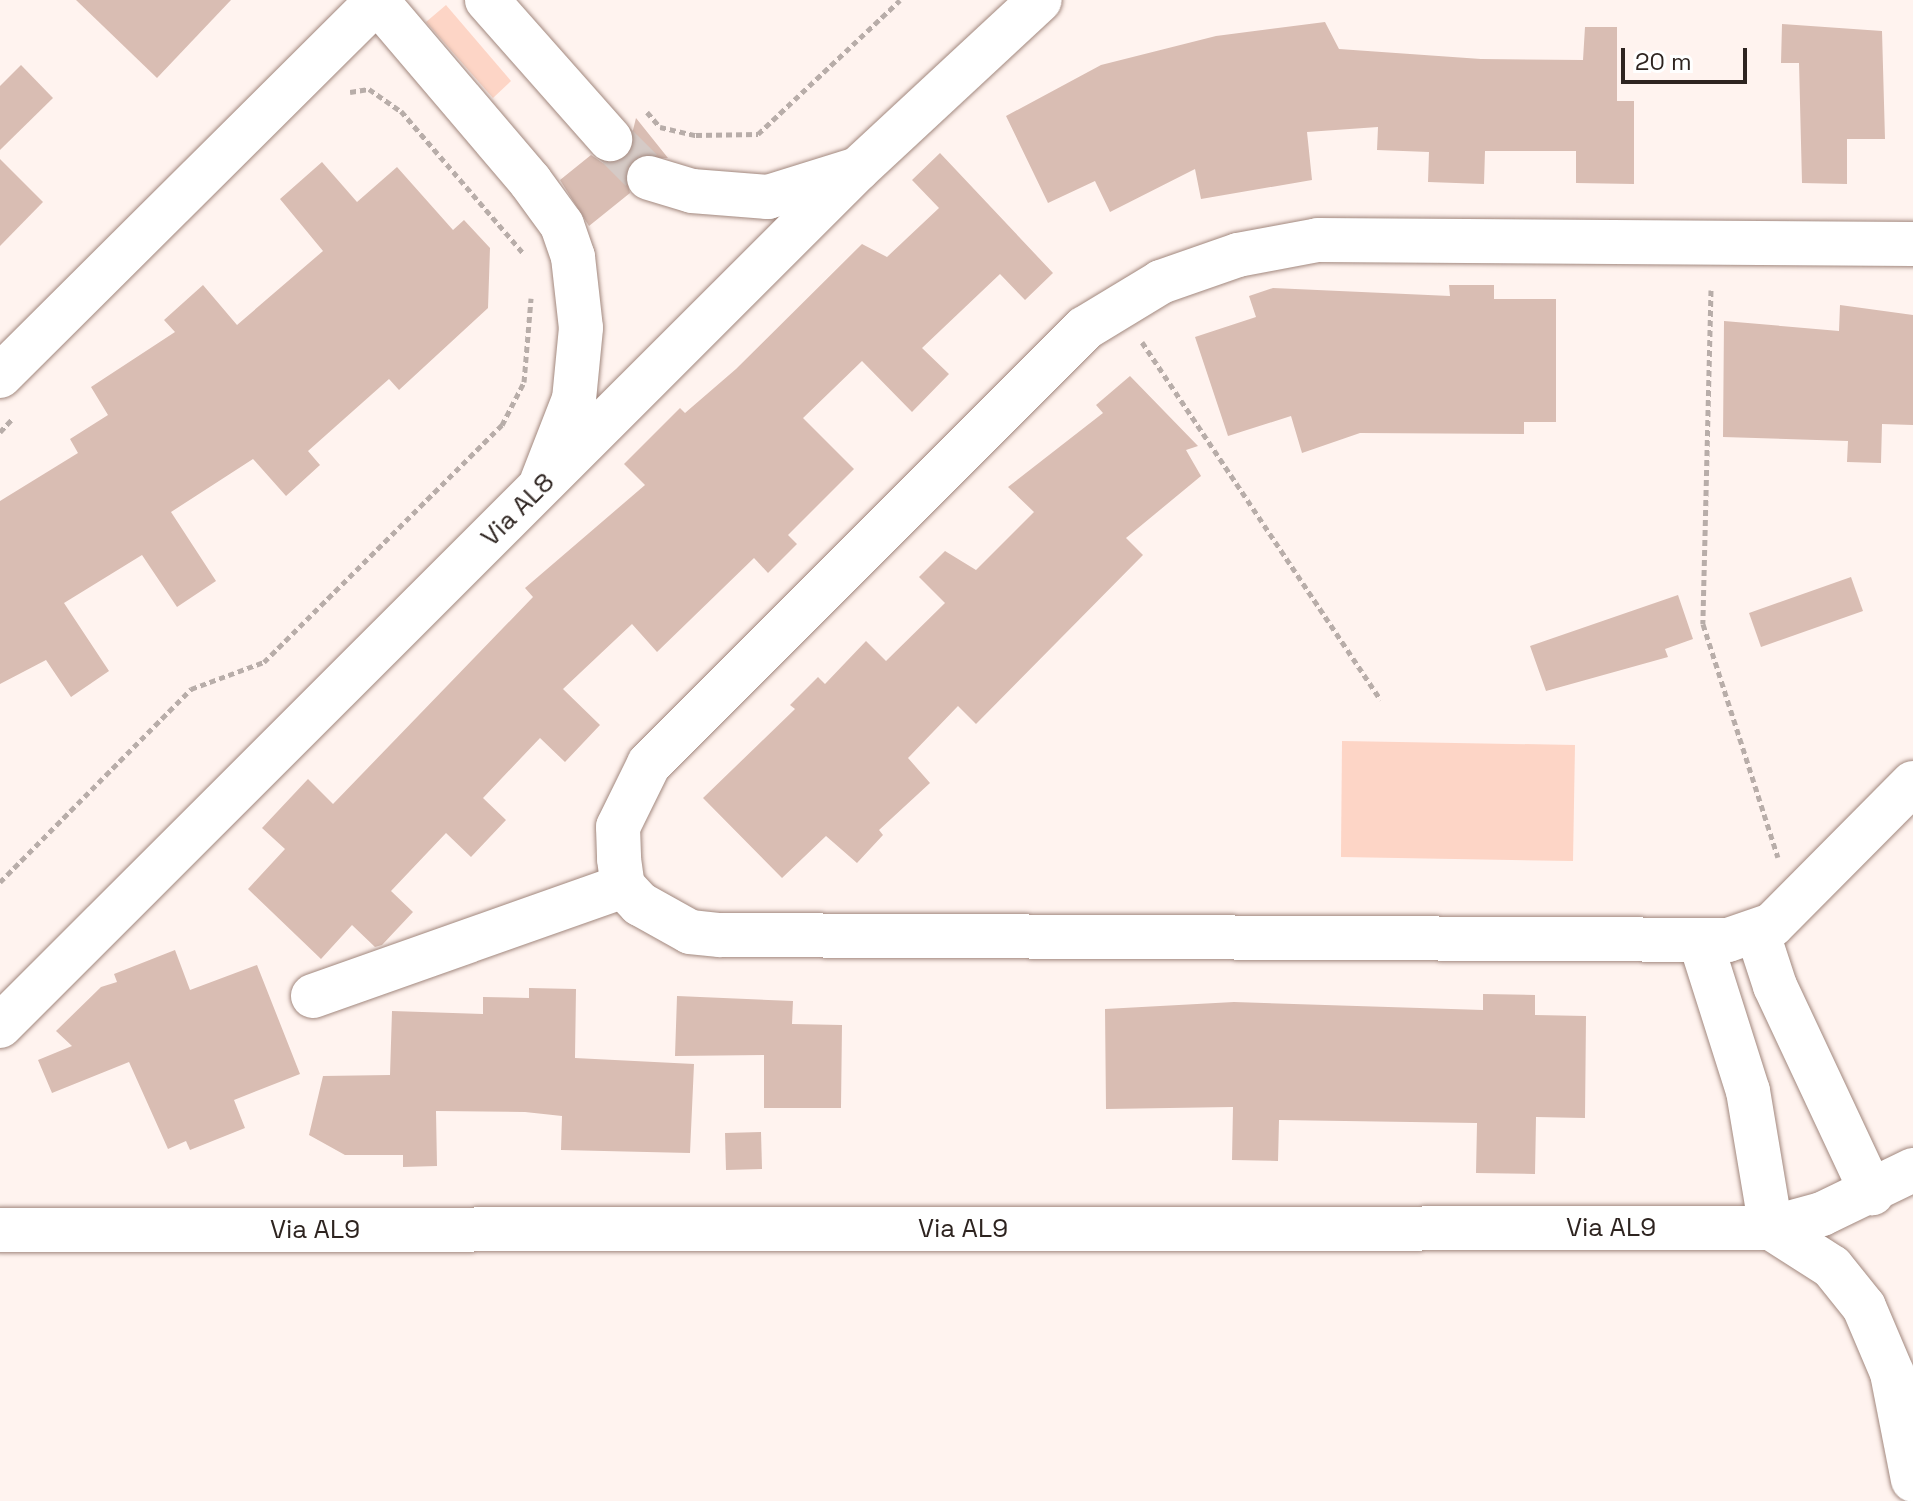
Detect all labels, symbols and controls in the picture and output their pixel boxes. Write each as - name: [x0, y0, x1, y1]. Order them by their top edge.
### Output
- scale bar: [1625, 32, 1751, 82]
- text: 20 m: [1635, 46, 1692, 77]
- street label: Via AL8: [475, 467, 561, 553]
- street label: Via AL9: [1566, 1212, 1656, 1244]
- street label: Via AL9: [918, 1213, 1008, 1245]
- street label: Via AL9: [270, 1214, 360, 1246]

